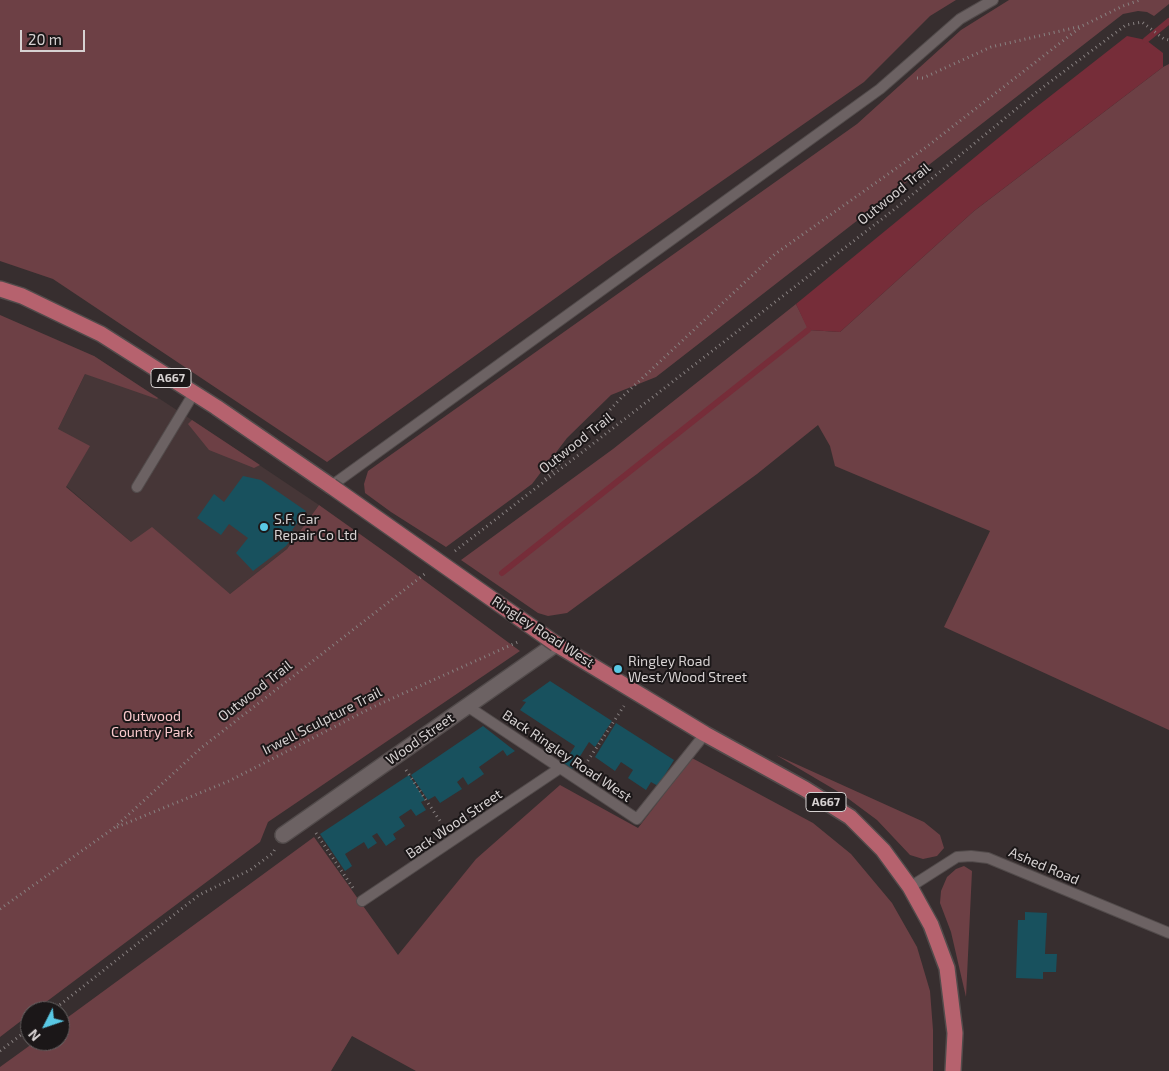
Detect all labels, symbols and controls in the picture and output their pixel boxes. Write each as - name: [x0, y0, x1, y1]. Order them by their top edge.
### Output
- scale bar: [22, 20, 88, 52]
- text: 20 m: [28, 30, 62, 48]
- street label: Outwood Trail: [854, 159, 934, 229]
- road number: A667: [151, 368, 191, 388]
- street label: Outwood Trail: [536, 409, 616, 477]
- place label: S.F. Car Repair Co Ltd: [274, 511, 357, 544]
- marker: S.F. Car Repair Co Ltd: [258, 521, 270, 533]
- street label: Ringley Road West: [489, 593, 597, 671]
- place label: Ringley Road West/Wood Street: [628, 653, 747, 686]
- street label: Outwood Trail: [215, 657, 295, 725]
- marker: Ringley Road West/Wood Street: [612, 663, 624, 675]
- street label: Irwell Sculpture Trail: [259, 684, 385, 758]
- street label: Back Ringley Road West: [499, 707, 635, 805]
- park label: Outwood Country Park: [111, 708, 193, 740]
- street label: Wood Street: [383, 709, 457, 769]
- street label: Back Wood Street: [403, 786, 505, 862]
- road number: A667: [806, 792, 846, 812]
- street label: Ashed Road: [1006, 844, 1082, 888]
- north arrow: [20, 1001, 70, 1051]
- text: N: [24, 1026, 44, 1045]

